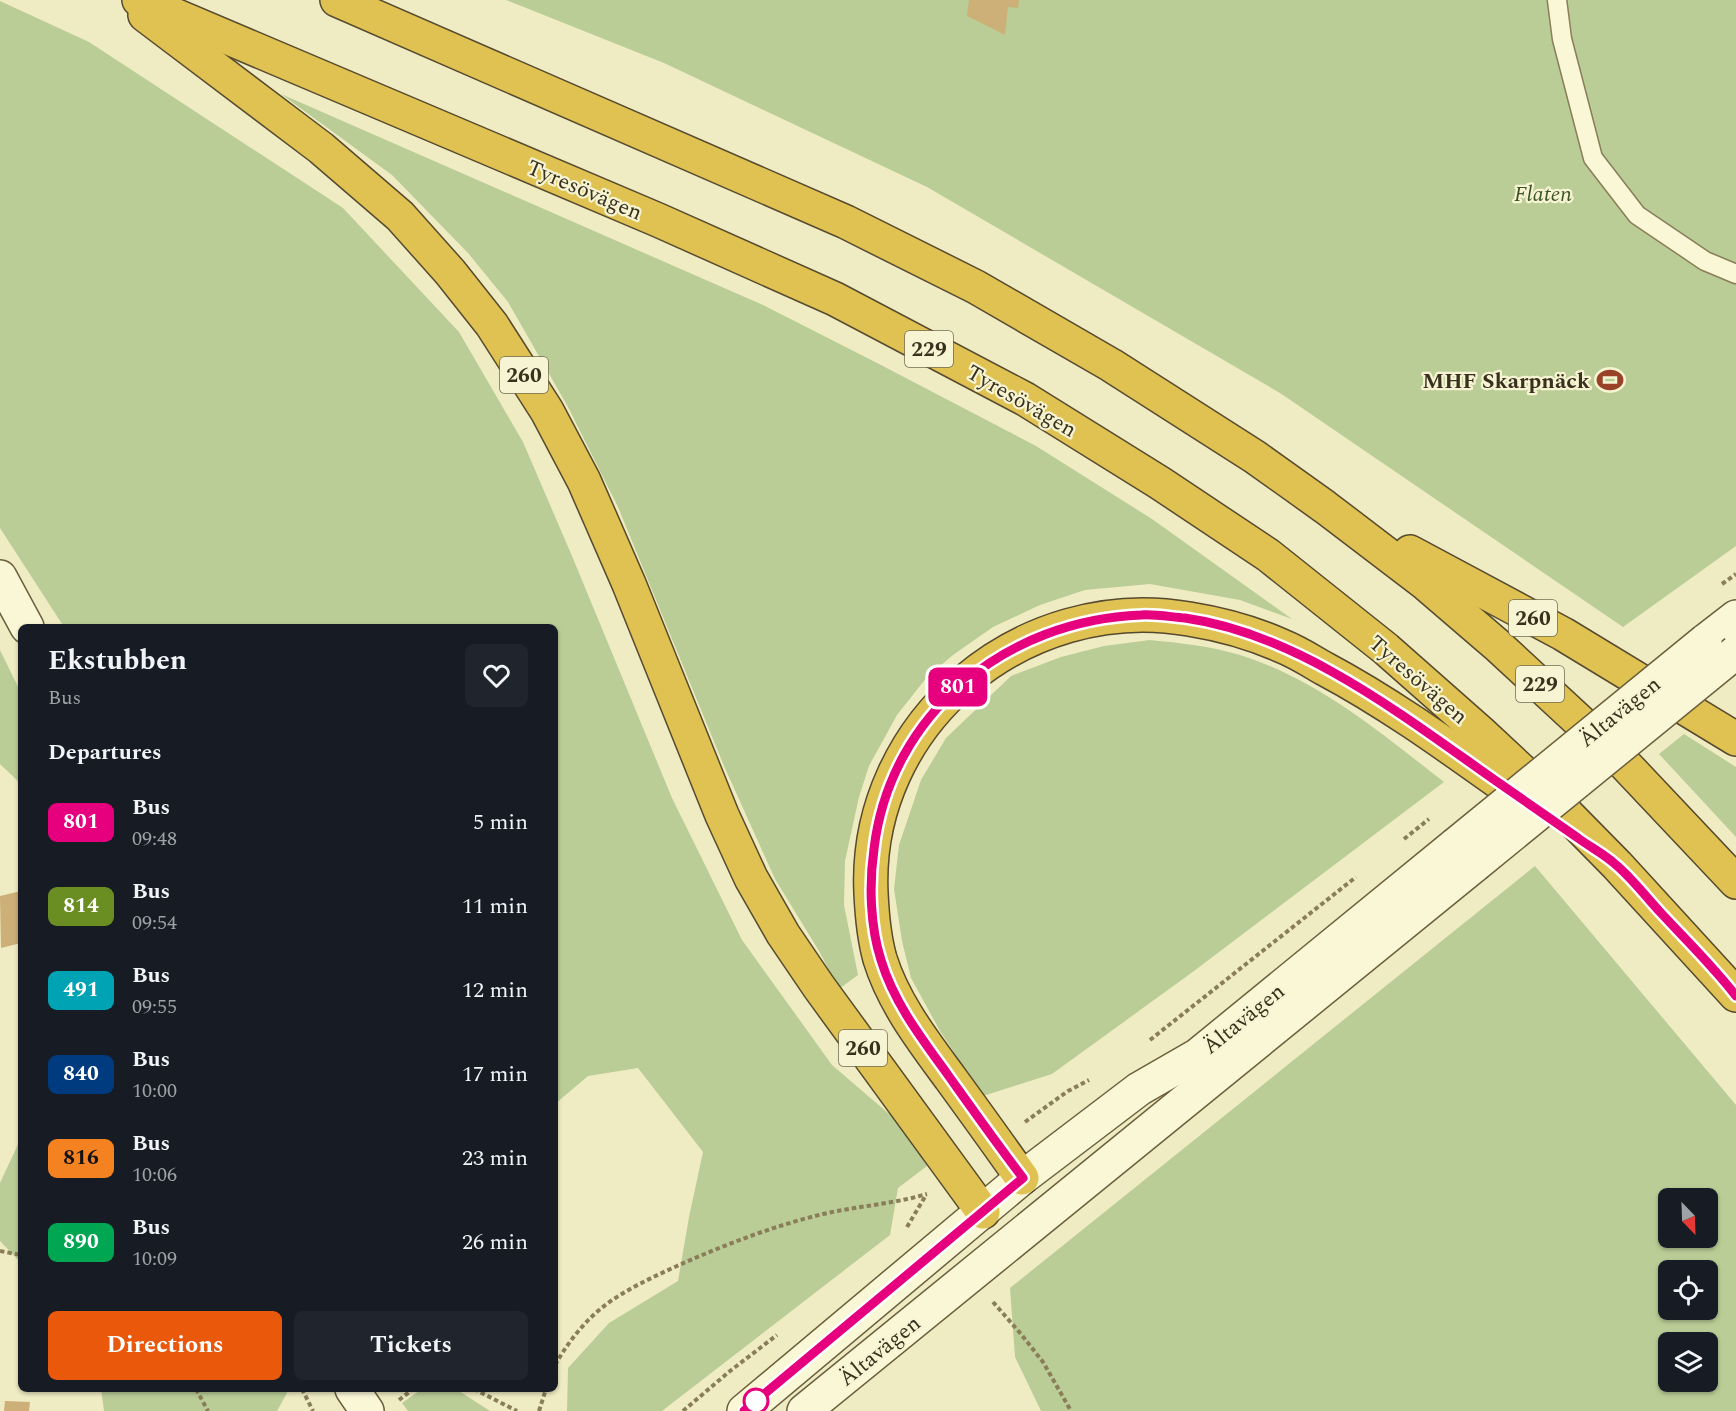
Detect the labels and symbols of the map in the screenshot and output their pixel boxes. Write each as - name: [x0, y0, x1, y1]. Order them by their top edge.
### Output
- street label: Tyresövägen: [522, 151, 647, 230]
- park label: Flaten: [1514, 178, 1572, 211]
- road number: 229: [905, 331, 953, 367]
- street label: Tyresövägen: [960, 356, 1083, 446]
- road number: 260: [500, 357, 548, 393]
- place label: MHF Skarpnäck: [1422, 365, 1591, 398]
- sports icon: MHF Skarpnäck: [1595, 365, 1625, 395]
- road number: 260: [1509, 600, 1557, 636]
- street label: Tyresövägen: [1361, 627, 1475, 733]
- road number: 229: [1516, 666, 1564, 702]
- line badge: 801: [924, 668, 992, 706]
- street label: Ältavägen: [1572, 669, 1668, 756]
- street label: Ältavägen: [1196, 976, 1292, 1063]
- road number: 260: [839, 1030, 887, 1066]
- north arrow: [1658, 1188, 1718, 1248]
- street label: Ältavägen: [832, 1308, 928, 1395]
- unlabelled marker: [743, 1388, 769, 1411]

